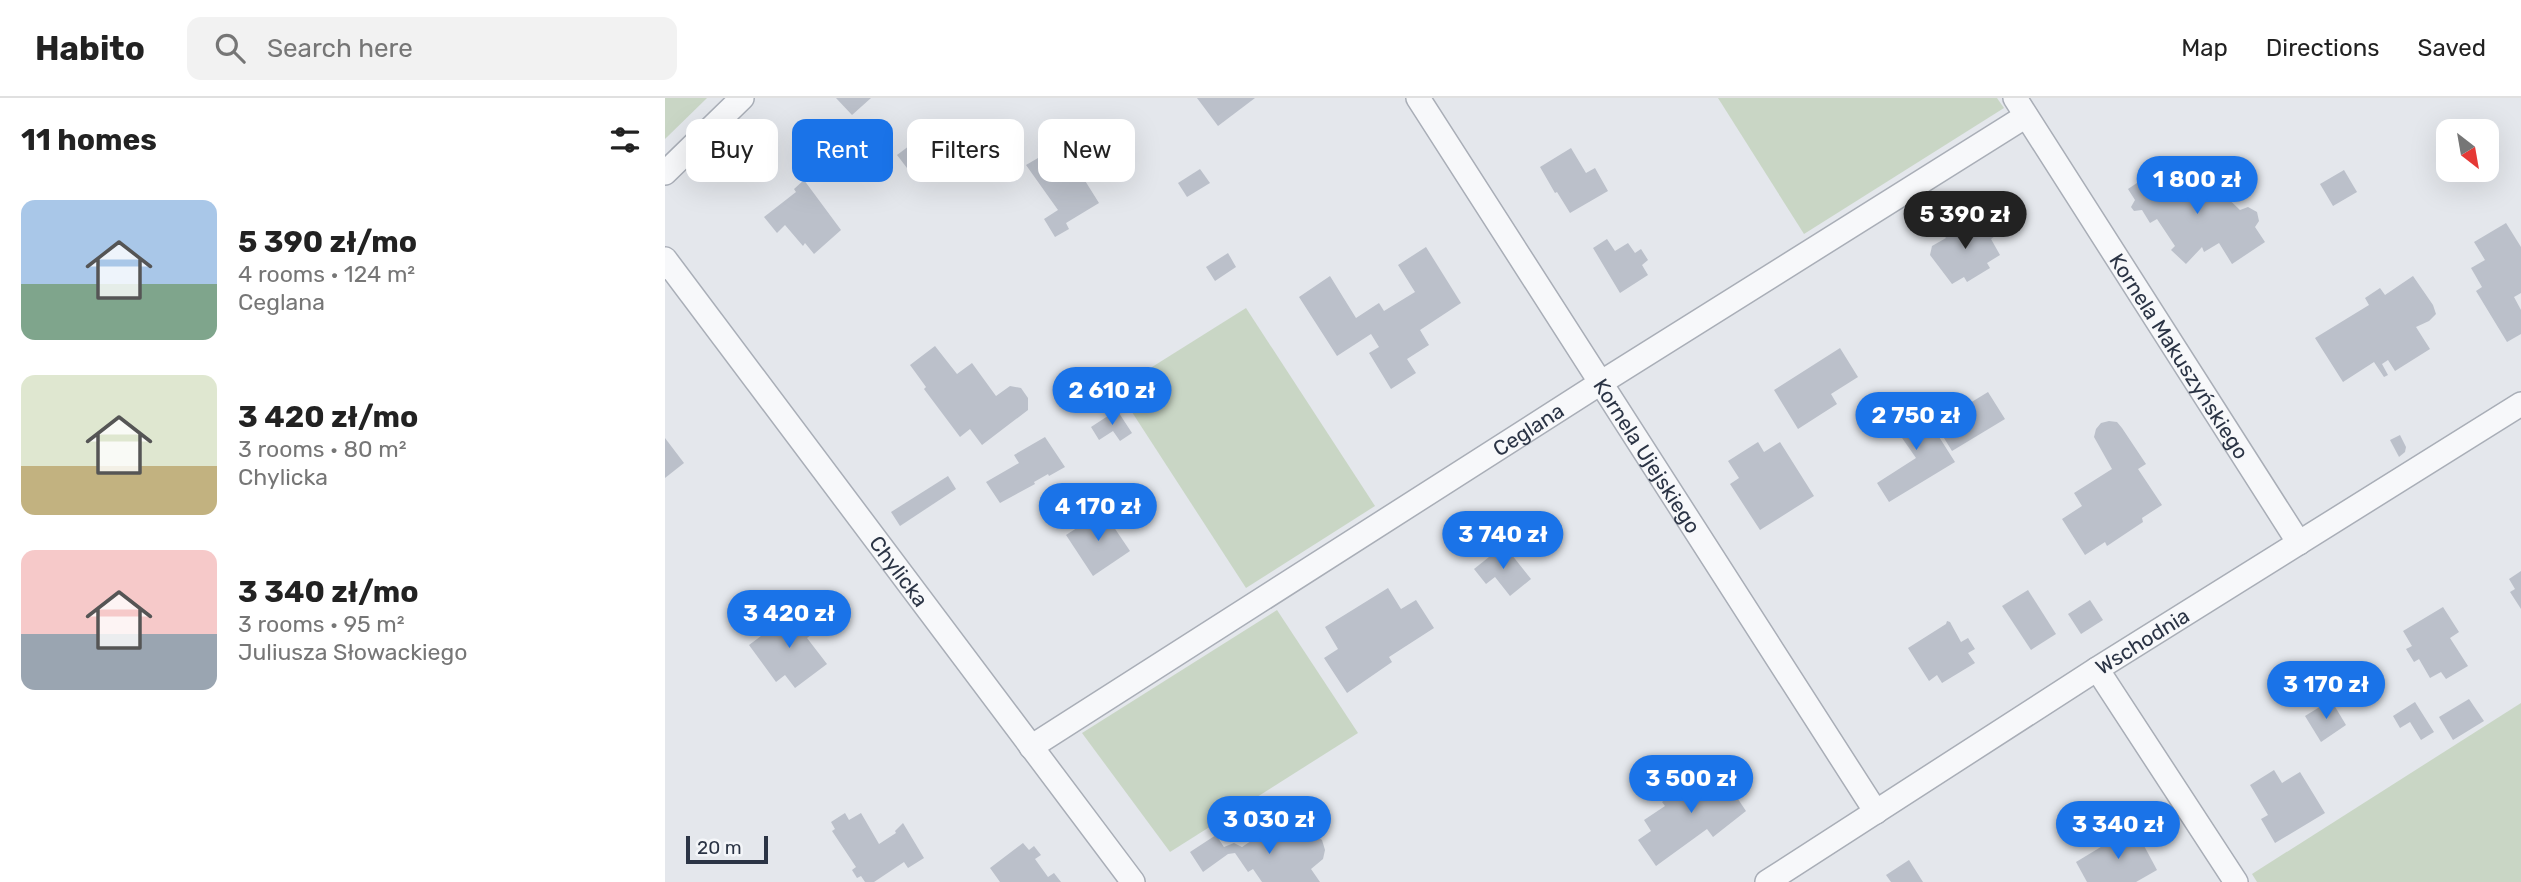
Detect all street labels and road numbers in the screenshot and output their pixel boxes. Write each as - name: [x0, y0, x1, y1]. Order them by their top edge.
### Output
- street label: Kornela Makuszyńskiego: [2105, 249, 2254, 463]
- street label: Kornela Ujejskiego: [1589, 374, 1706, 538]
- street label: Ceglana: [1488, 397, 1568, 461]
- street label: Chylicka: [865, 531, 934, 611]
- street label: Wschodnia: [2091, 602, 2194, 679]

